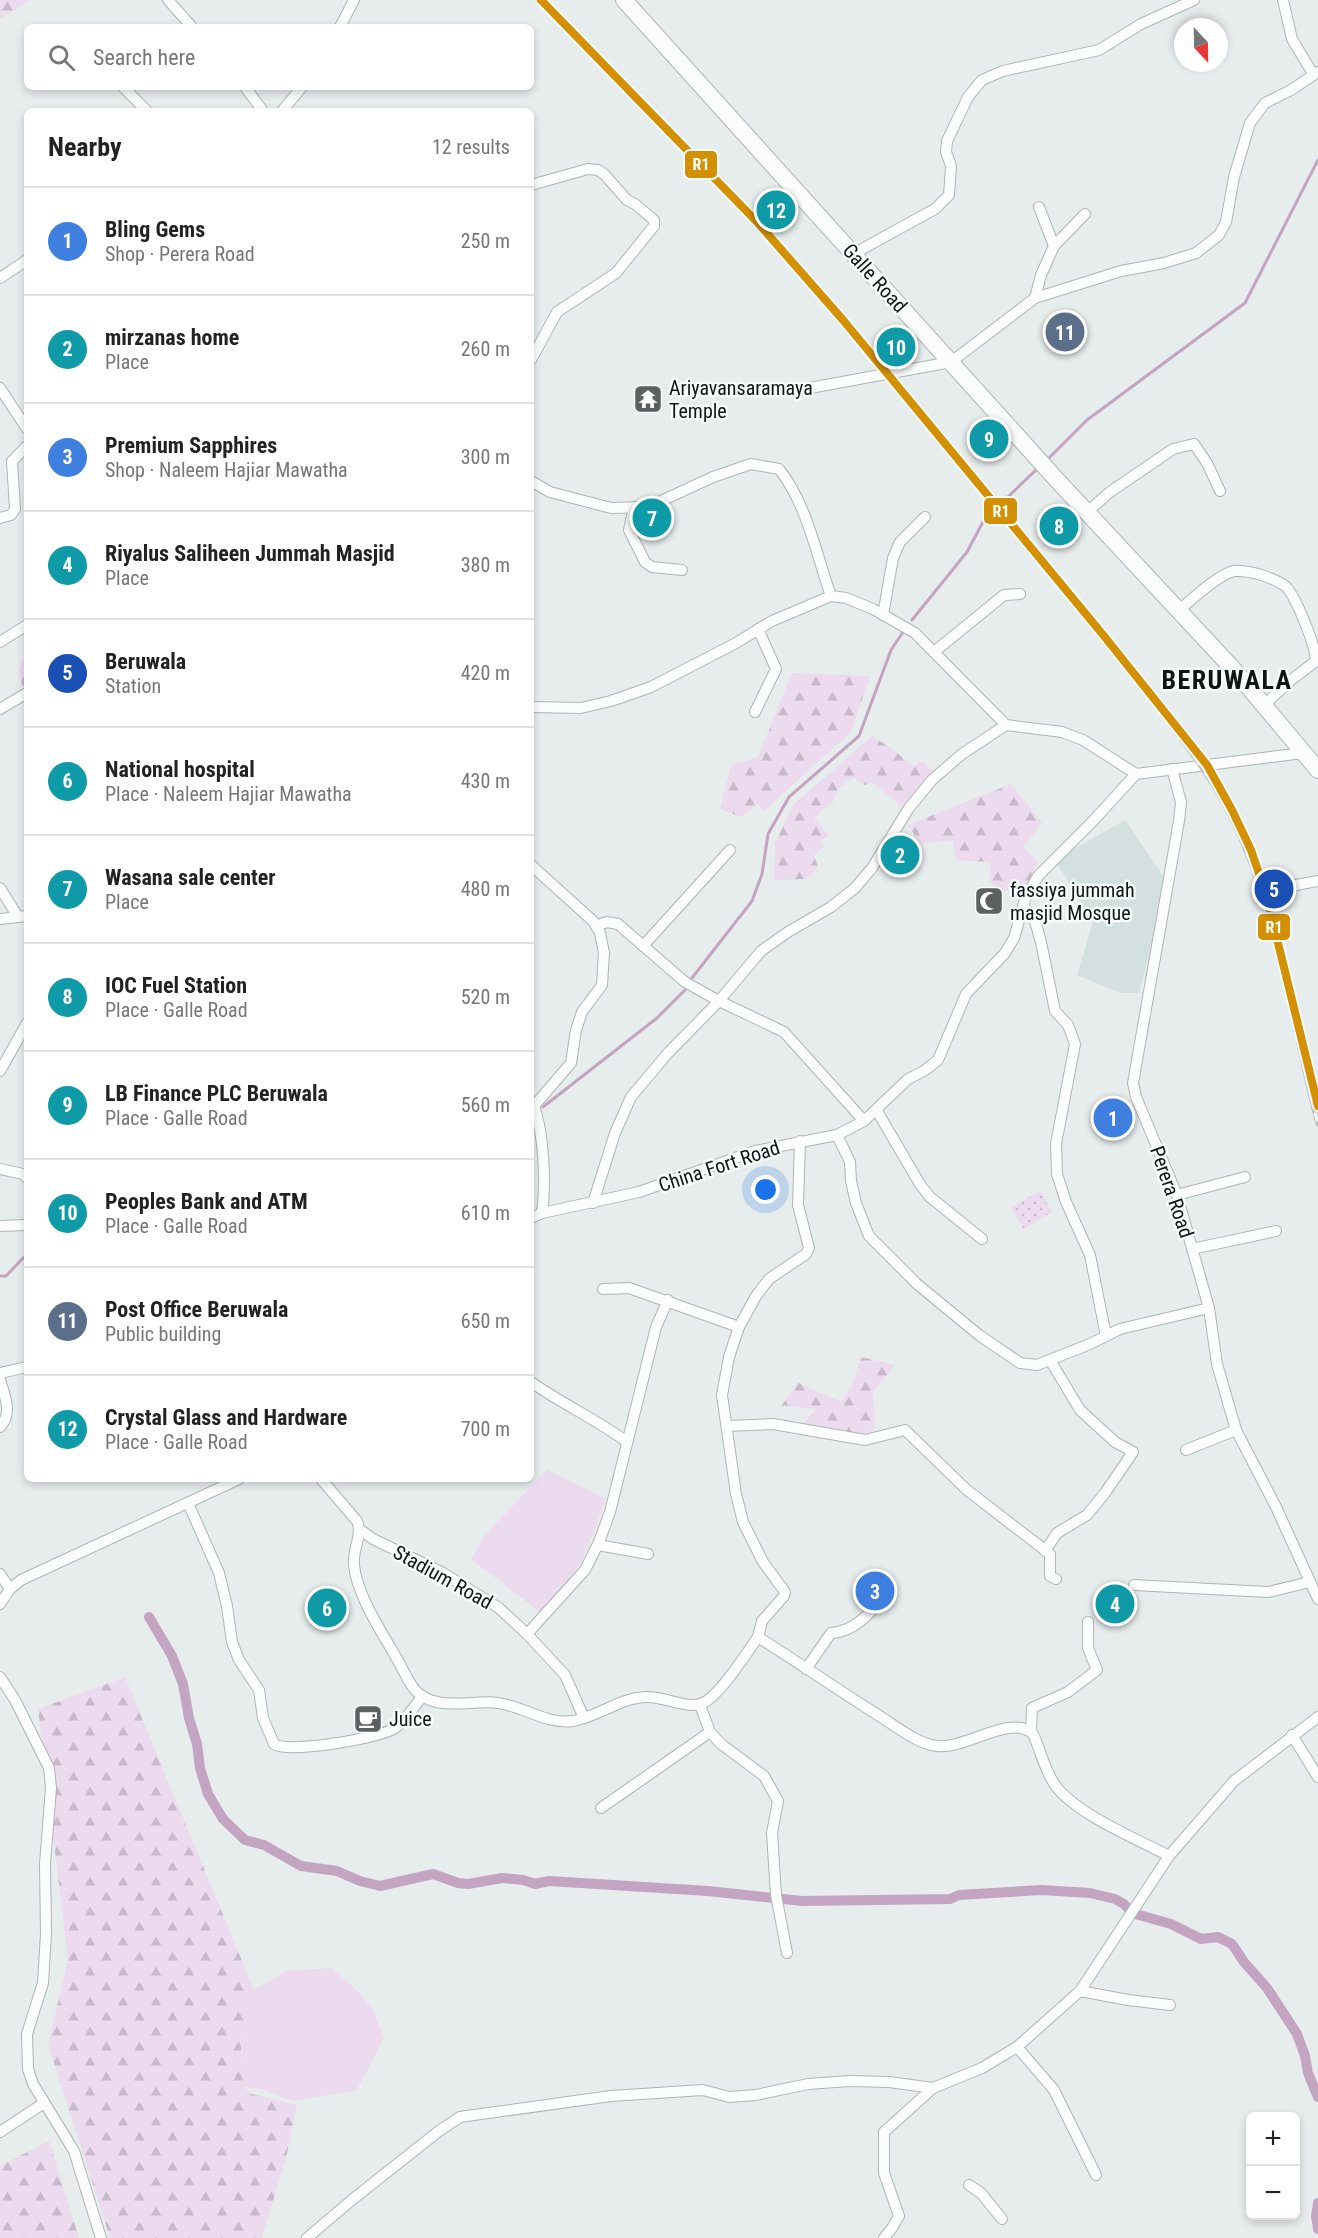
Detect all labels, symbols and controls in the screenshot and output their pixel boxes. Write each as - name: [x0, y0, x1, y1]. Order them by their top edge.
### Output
- north arrow: [1174, 18, 1228, 72]
- search box: [24, 24, 534, 90]
- icon: search: [45, 41, 78, 74]
- text: Search here: [93, 45, 195, 70]
- text: Nearby: [48, 132, 122, 162]
- text: 12 results: [432, 135, 510, 159]
- line badge: R1: [684, 150, 718, 179]
- text: R1: [693, 155, 709, 174]
- pin: 12: [756, 188, 796, 232]
- text: Bling Gems: [105, 217, 205, 242]
- text: 1: [62, 229, 73, 253]
- text: 250 m: [461, 229, 510, 253]
- street label: Galle Road: [838, 238, 912, 318]
- text: Shop · Perera Road: [105, 242, 255, 266]
- pin: 11: [1046, 310, 1084, 354]
- pin: 10: [876, 324, 916, 370]
- text: mirzanas home: [105, 325, 239, 350]
- text: 2: [62, 337, 73, 361]
- text: 260 m: [461, 337, 510, 361]
- text: Place: [105, 350, 149, 374]
- place label: Ariyavansaramaya Temple: [669, 376, 813, 423]
- temple icon: Ariyavansaramaya Temple: [632, 383, 664, 415]
- pin: 9: [970, 416, 1008, 462]
- text: Premium Sapphires: [105, 433, 277, 458]
- text: 3: [62, 445, 73, 469]
- text: 300 m: [461, 445, 510, 469]
- text: Shop · Naleem Hajiar Mawatha: [105, 458, 348, 482]
- pin: 7: [632, 496, 672, 540]
- line badge: R1: [983, 497, 1018, 525]
- text: R1: [993, 502, 1009, 521]
- pin: 8: [1040, 504, 1078, 548]
- text: Riyalus Saliheen Jummah Masjid: [105, 541, 395, 566]
- text: 4: [62, 553, 73, 577]
- text: 380 m: [461, 553, 510, 577]
- text: Place: [105, 566, 149, 590]
- text: Beruwala: [105, 649, 186, 674]
- text: 5: [62, 661, 73, 685]
- text: 420 m: [461, 661, 510, 685]
- district label: BERUWALA: [1161, 665, 1293, 695]
- text: Station: [105, 674, 161, 698]
- text: National hospital: [105, 757, 255, 782]
- text: 6: [62, 769, 73, 793]
- text: 430 m: [461, 769, 510, 793]
- text: Place · Naleem Hajiar Mawatha: [105, 782, 352, 806]
- pin: 2: [880, 832, 920, 878]
- text: Wasana sale center: [105, 865, 276, 890]
- pin: 5: [1254, 866, 1294, 912]
- text: 7: [62, 877, 73, 901]
- text: 480 m: [461, 877, 510, 901]
- place label: fassiya jummah masjid Mosque: [1010, 878, 1135, 925]
- mosque icon: fassiya jummah masjid Mosque: [973, 885, 1005, 917]
- text: Place: [105, 890, 149, 914]
- line badge: R1: [1257, 913, 1291, 941]
- text: R1: [1266, 918, 1282, 937]
- text: IOC Fuel Station: [105, 973, 247, 998]
- text: 8: [62, 985, 73, 1009]
- text: 520 m: [461, 985, 510, 1009]
- text: Place · Galle Road: [105, 998, 248, 1022]
- text: LB Finance PLC Beruwala: [105, 1081, 328, 1106]
- text: 9: [62, 1093, 73, 1117]
- text: 560 m: [461, 1093, 510, 1117]
- pin: 1: [1094, 1096, 1132, 1140]
- text: Place · Galle Road: [105, 1106, 248, 1130]
- street label: China Fort Road: [655, 1135, 783, 1197]
- street label: Perera Road: [1145, 1143, 1199, 1241]
- your location: [751, 1175, 780, 1204]
- text: Peoples Bank and ATM: [105, 1189, 308, 1214]
- text: 10: [57, 1201, 78, 1225]
- text: 610 m: [461, 1201, 510, 1225]
- text: Place · Galle Road: [105, 1214, 248, 1238]
- text: Post Office Beruwala: [105, 1297, 288, 1322]
- text: 11: [57, 1309, 78, 1333]
- text: 650 m: [461, 1309, 510, 1333]
- text: Public building: [105, 1322, 221, 1346]
- text: Crystal Glass and Hardware: [105, 1405, 347, 1430]
- text: 12: [57, 1417, 78, 1441]
- text: 700 m: [461, 1417, 510, 1441]
- text: Place · Galle Road: [105, 1430, 248, 1454]
- street label: Stadium Road: [389, 1540, 497, 1614]
- pin: 3: [856, 1568, 894, 1614]
- pin: 4: [1096, 1582, 1134, 1626]
- pin: 6: [308, 1586, 346, 1630]
- cafe icon: Juice: [352, 1703, 384, 1735]
- place label: Juice: [389, 1707, 432, 1731]
- map controls: [1246, 2112, 1300, 2220]
- button: +: [1246, 2112, 1300, 2166]
- button: −: [1246, 2166, 1300, 2220]

